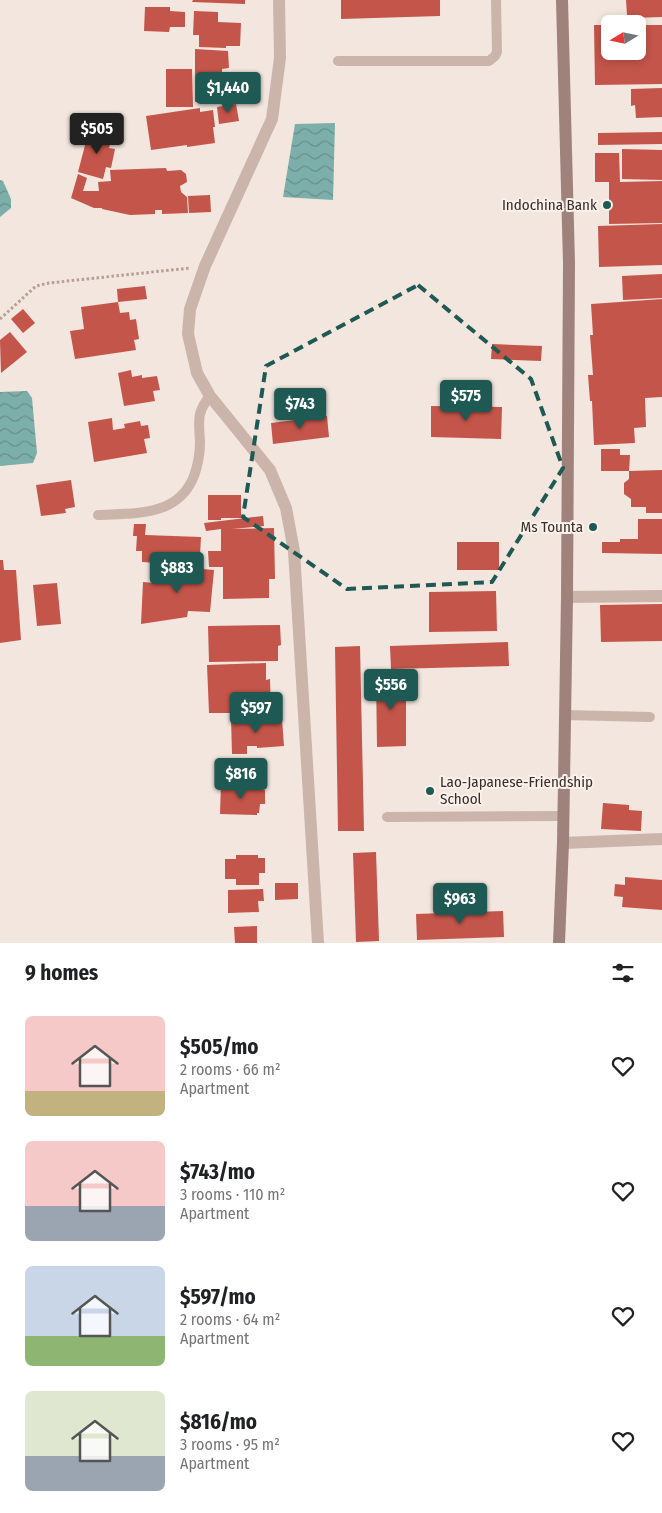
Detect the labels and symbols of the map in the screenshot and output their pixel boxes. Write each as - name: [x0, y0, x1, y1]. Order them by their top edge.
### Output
- north arrow: [601, 15, 646, 60]
- pin: $1,440: [187, 72, 269, 114]
- pin: $505: [67, 112, 127, 155]
- place label: Indochina Bank: [502, 196, 597, 214]
- marker: Indochina Bank: [601, 199, 613, 211]
- pin: $575: [436, 380, 496, 422]
- pin: $743: [270, 388, 330, 430]
- place label: Ms Tounta: [520, 518, 583, 536]
- marker: Ms Tounta: [587, 521, 599, 533]
- pin: $883: [147, 552, 207, 594]
- pin: $556: [361, 668, 421, 711]
- pin: $597: [226, 692, 286, 734]
- pin: $816: [211, 758, 271, 800]
- place label: Lao-Japanese-Friendship School: [440, 773, 593, 808]
- marker: Lao-Japanese-Friendship School: [424, 785, 436, 797]
- pin: $963: [430, 882, 490, 925]

